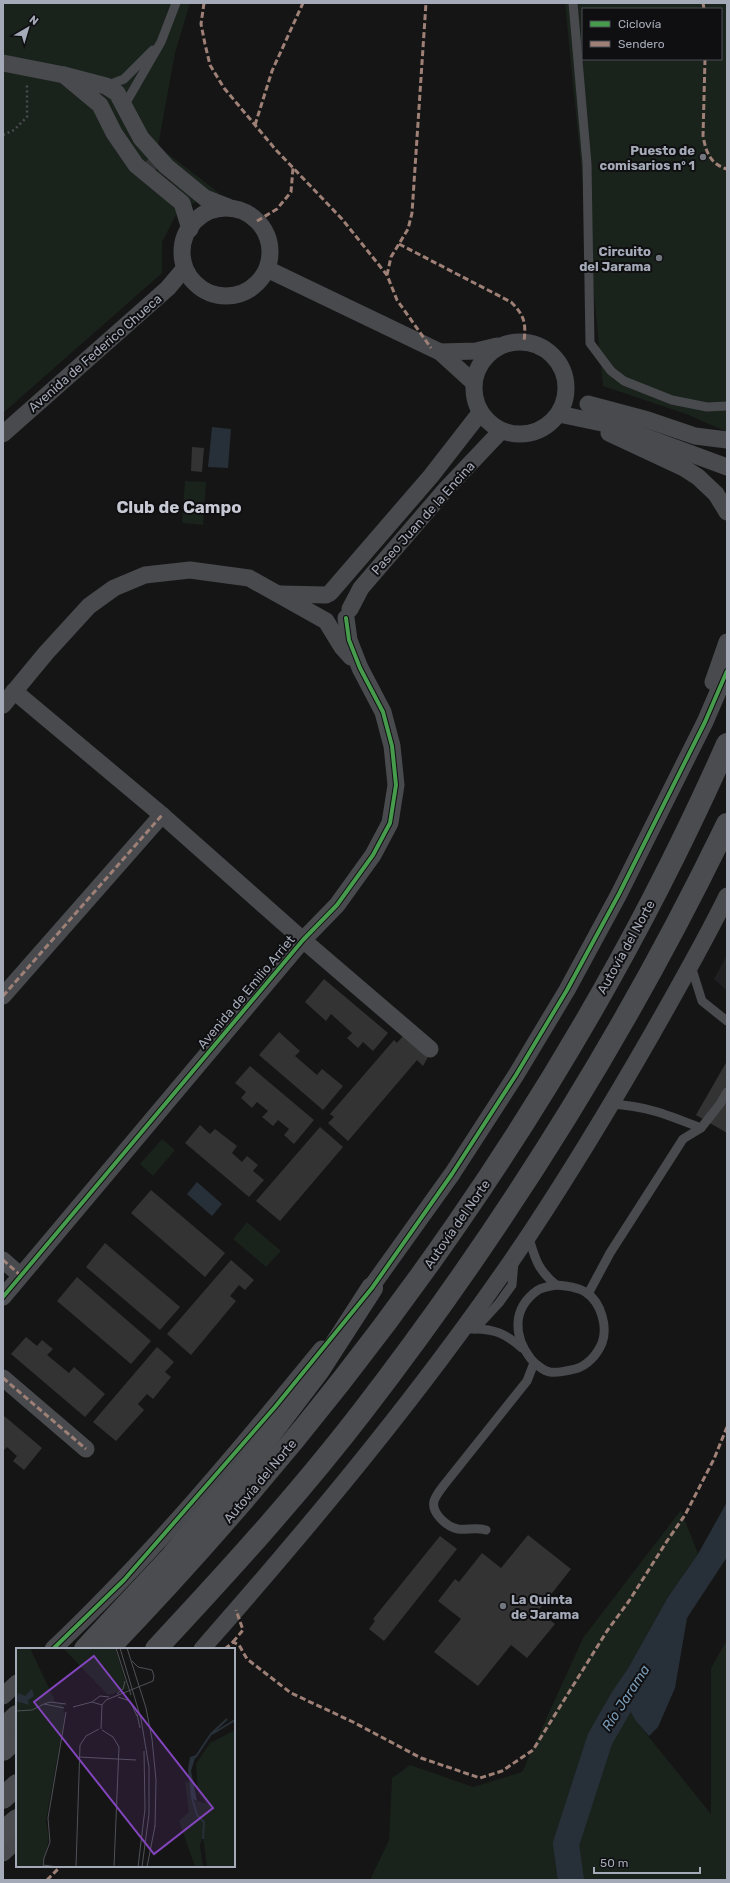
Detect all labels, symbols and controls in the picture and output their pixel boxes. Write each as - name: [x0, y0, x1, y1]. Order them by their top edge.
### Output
- north arrow: [8, 8, 48, 48]
- legend: [582, 8, 722, 60]
- text: N: [27, 13, 41, 28]
- text: Ciclovía: [618, 17, 661, 31]
- text: Sendero: [618, 37, 665, 51]
- place label: Puesto de comisarios nº 1: [599, 143, 695, 173]
- marker: Puesto de comisarios nº 1: [698, 152, 708, 162]
- place label: Circuito del Jarama: [579, 244, 651, 274]
- marker: Circuito del Jarama: [654, 253, 664, 263]
- street label: Avenida de Federico Chueca: [25, 291, 165, 415]
- street label: Paseo Juan de la Encina: [368, 458, 478, 578]
- district label: Club de Campo: [116, 497, 242, 517]
- street label: Autovía del Norte: [594, 898, 658, 996]
- street label: Avenida de Emilio Arriet: [194, 932, 298, 1052]
- street label: Autovía del Norte: [421, 1177, 493, 1271]
- street label: Autovía del Norte: [221, 1436, 299, 1526]
- place label: La Quinta de Jarama: [511, 1592, 579, 1622]
- marker: La Quinta de Jarama: [498, 1601, 508, 1611]
- inset map: [16, 1648, 235, 1867]
- water label: Río Jarama: [598, 1662, 654, 1734]
- scale bar: [594, 1849, 700, 1875]
- text: 50 m: [600, 1856, 628, 1870]

